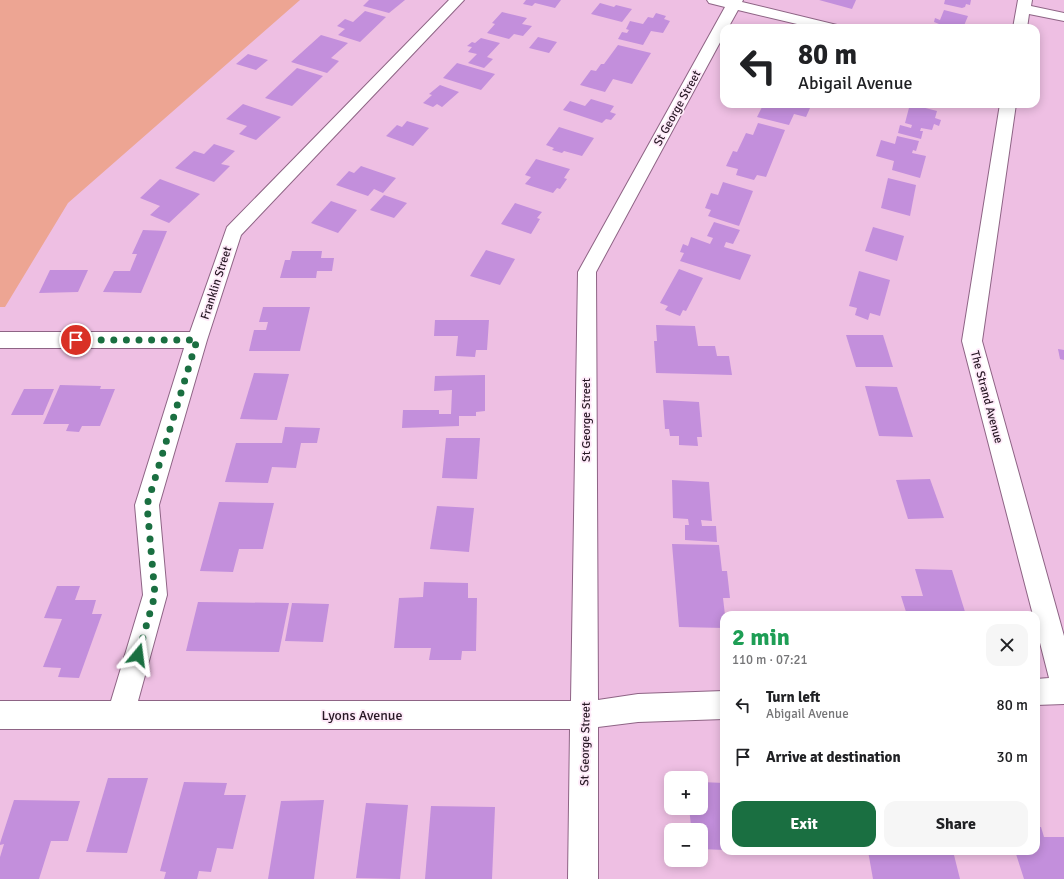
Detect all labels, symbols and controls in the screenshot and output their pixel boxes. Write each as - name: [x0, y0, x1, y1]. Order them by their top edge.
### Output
- text: 80 m: [798, 38, 857, 72]
- icon: left: [732, 40, 784, 92]
- street label: St George Street: [651, 68, 704, 149]
- text: Abigail Avenue: [798, 72, 912, 94]
- street label: Franklin Street: [198, 245, 235, 322]
- pin: [59, 323, 93, 357]
- icon: arrive: [65, 329, 87, 351]
- street label: The Strand Avenue: [967, 349, 1006, 445]
- street label: St George Street: [579, 378, 594, 462]
- text: 2 min: [732, 622, 790, 652]
- button: close: [986, 624, 1028, 666]
- position arrow: [117, 634, 159, 676]
- text: 110 m · 07:21: [732, 652, 808, 668]
- text: Turn left: [766, 688, 820, 706]
- icon: left: [732, 694, 754, 716]
- text: 80 m: [997, 696, 1028, 714]
- street label: St George Street: [577, 702, 594, 786]
- text: Abigail Avenue: [766, 706, 849, 722]
- street label: Lyons Avenue: [322, 707, 402, 724]
- icon: arrive: [732, 746, 754, 768]
- text: Arrive at destination: [766, 748, 901, 766]
- text: 30 m: [997, 748, 1028, 766]
- map controls: [664, 771, 708, 867]
- button: +: [664, 771, 708, 815]
- button: Exit: [732, 801, 876, 847]
- button: Share: [884, 801, 1028, 847]
- button: −: [664, 823, 708, 867]

